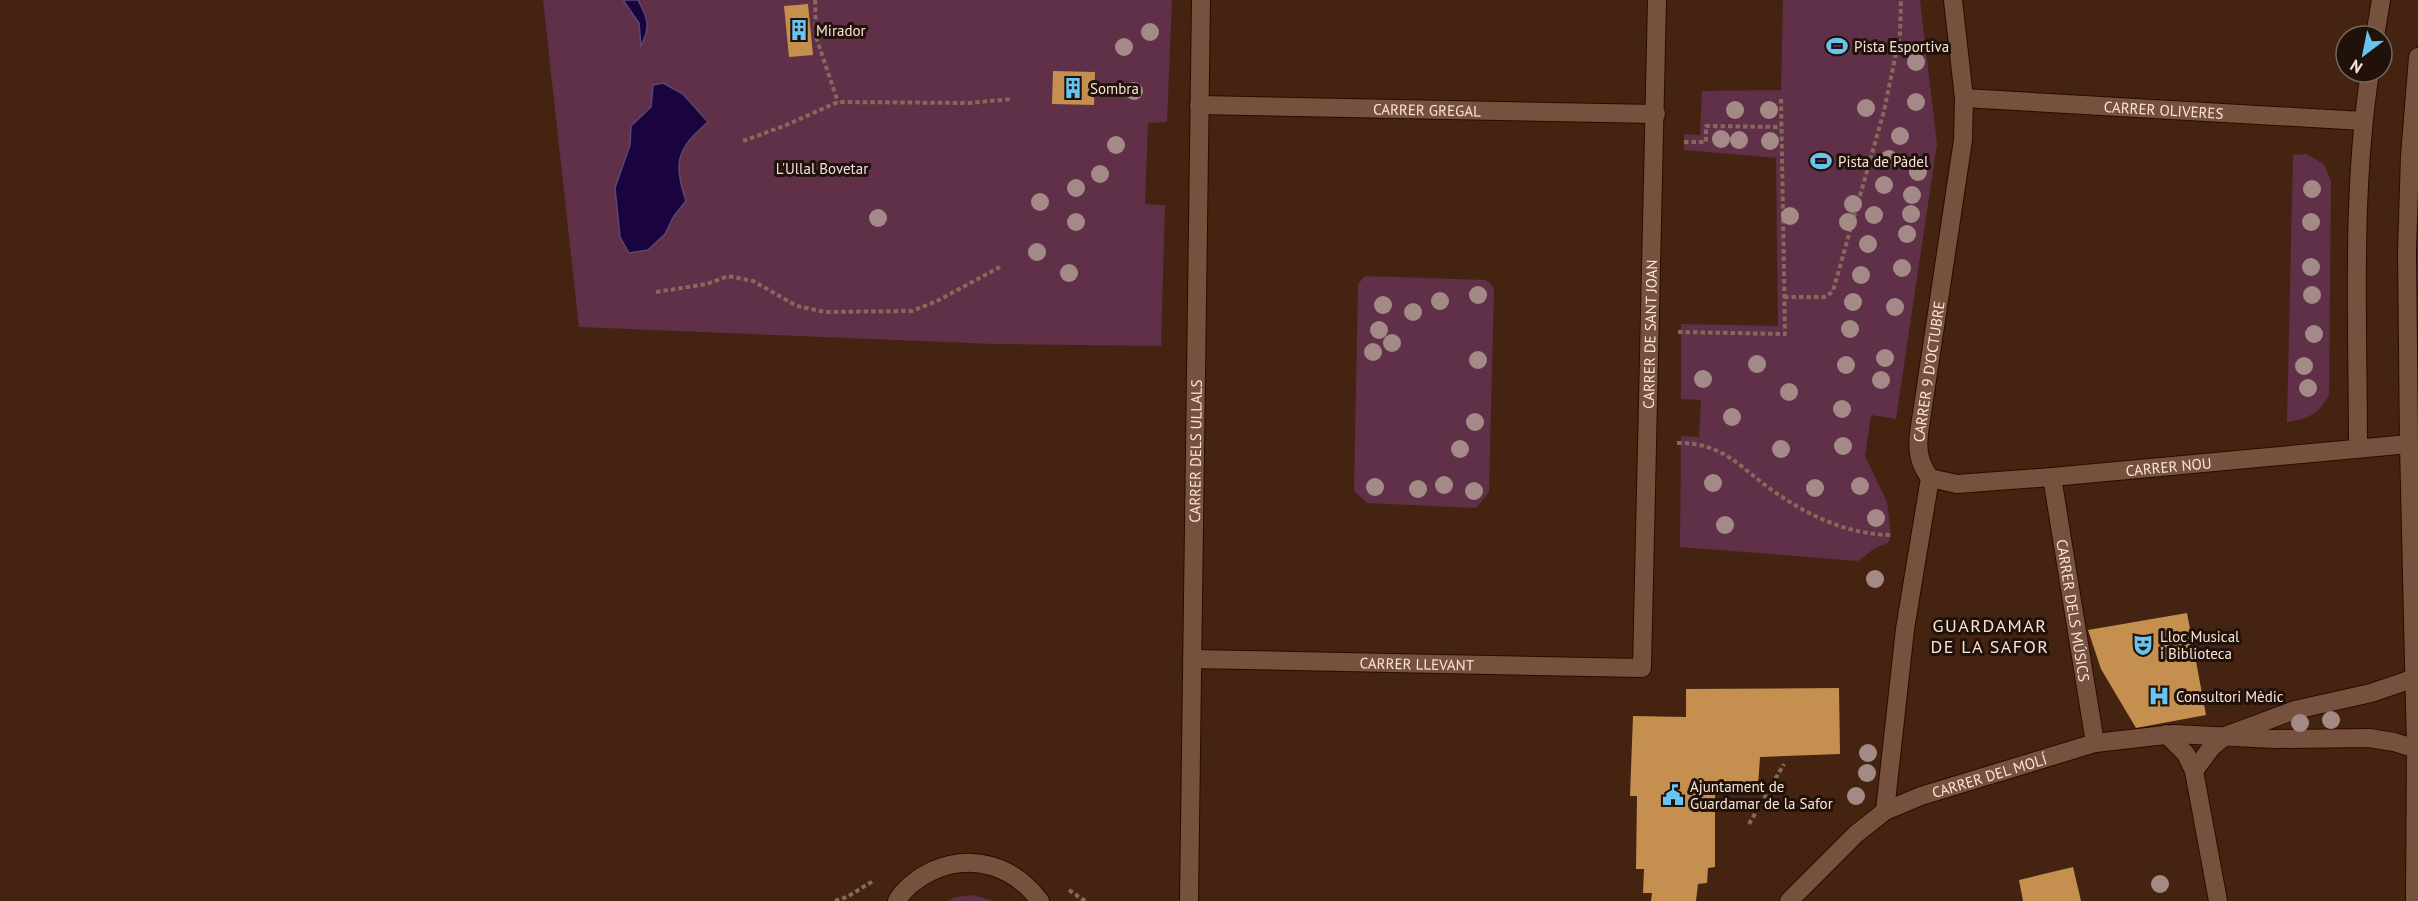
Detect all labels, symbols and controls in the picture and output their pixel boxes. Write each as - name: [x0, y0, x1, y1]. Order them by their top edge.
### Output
- building icon: Mirador: [787, 18, 811, 42]
- place label: Mirador: [816, 21, 866, 40]
- north arrow: [2334, 24, 2394, 84]
- sports icon: Pista Esportiva: [1825, 34, 1849, 58]
- place label: Pista Esportiva: [1854, 37, 1949, 56]
- text: N: [2346, 55, 2366, 78]
- building icon: Sombra: [1061, 76, 1085, 100]
- place label: Sombra: [1090, 79, 1139, 98]
- street label: CARRER OLIVERES: [2103, 97, 2224, 122]
- street label: CARRER GREGAL: [1373, 99, 1481, 120]
- sports icon: Pista de Pàdel: [1809, 149, 1833, 173]
- place label: Pista de Pàdel: [1838, 152, 1929, 171]
- park label: L'Ullal Bovetar: [776, 159, 868, 178]
- street label: CARRER DE SANT JOAN: [1638, 259, 1661, 409]
- street label: CARRER 9 D'OCTUBRE: [1909, 300, 1948, 443]
- street label: CARRER DELS ULLALS: [1185, 379, 1205, 523]
- street label: CARRER NOU: [2125, 453, 2212, 480]
- street label: CARRER DELS MÚSICS: [2053, 538, 2094, 683]
- district label: GUARDAMAR DE LA SAFOR: [1930, 614, 2050, 658]
- place label: Lloc Musical i Biblioteca: [2160, 627, 2240, 663]
- theatre icon: Lloc Musical i Biblioteca: [2131, 633, 2155, 657]
- street label: CARRER LLEVANT: [1360, 653, 1475, 674]
- hospital icon: Consultori Mèdic: [2147, 684, 2171, 708]
- place label: Consultori Mèdic: [2176, 687, 2284, 706]
- street label: CARRER DEL MOLÍ: [1929, 749, 2049, 802]
- place label: Ajuntament de Guardamar de la Safor: [1690, 777, 1833, 813]
- public building icon: Ajuntament de Guardamar de la Safor: [1661, 783, 1685, 807]

